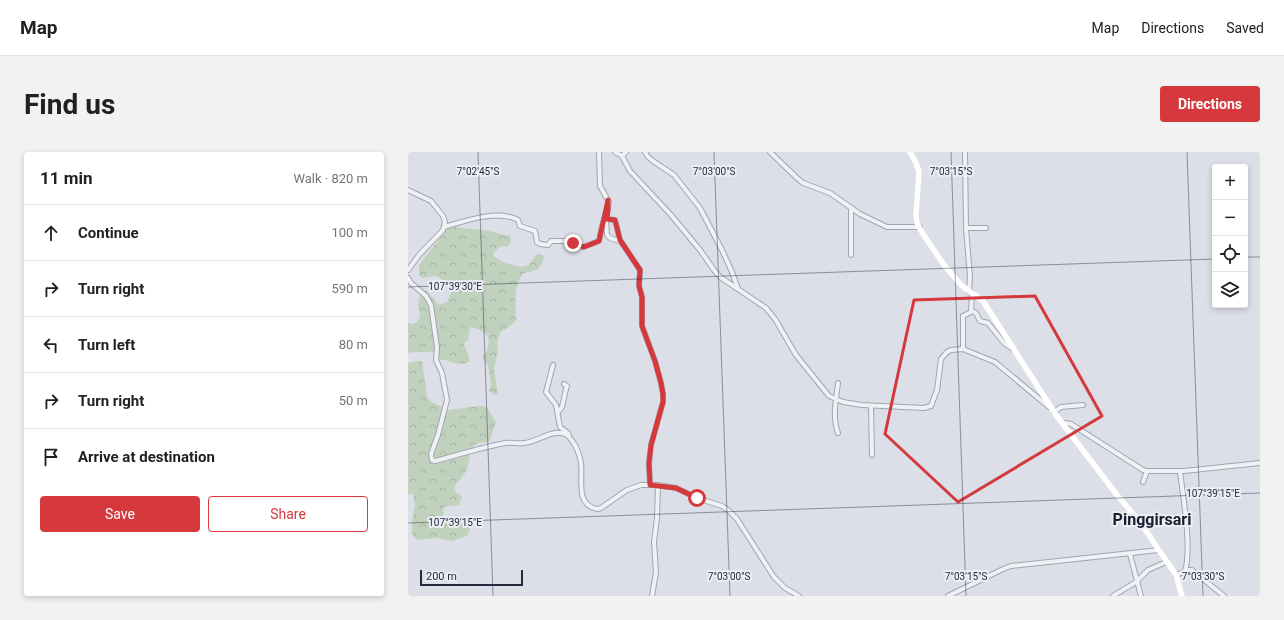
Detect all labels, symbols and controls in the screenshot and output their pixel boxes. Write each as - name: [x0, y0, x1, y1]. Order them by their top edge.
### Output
- text: Map: [20, 16, 58, 39]
- text: Map: [1092, 20, 1119, 36]
- text: Directions: [1141, 20, 1204, 36]
- text: Saved: [1226, 20, 1264, 36]
- button: Directions: [1160, 86, 1260, 122]
- text: Find us: [24, 88, 115, 121]
- map controls: [1212, 164, 1248, 308]
- button: +: [1212, 164, 1248, 200]
- text: 7°02'45"S: [457, 166, 499, 177]
- text: 7°03'00"S: [693, 166, 735, 177]
- text: 7°03'15"S: [930, 166, 972, 177]
- text: 11 min: [40, 168, 93, 188]
- text: Walk · 820 m: [293, 171, 368, 186]
- button: −: [1212, 200, 1248, 236]
- icon: ahead: [40, 222, 62, 244]
- text: Continue: [78, 224, 139, 242]
- text: 100 m: [331, 225, 368, 240]
- route end: [564, 234, 582, 252]
- button: locate: [1212, 236, 1248, 272]
- button: layers: [1212, 272, 1248, 308]
- icon: right: [40, 278, 62, 300]
- text: Turn right: [78, 280, 144, 298]
- text: 590 m: [331, 281, 368, 296]
- text: 107°39'30"E: [428, 281, 482, 292]
- icon: left: [40, 334, 62, 356]
- text: Turn left: [78, 336, 135, 354]
- text: 80 m: [339, 337, 368, 352]
- icon: right: [40, 390, 62, 412]
- text: Turn right: [78, 392, 144, 410]
- text: 50 m: [339, 393, 368, 408]
- icon: arrive: [40, 446, 62, 468]
- text: Arrive at destination: [78, 448, 215, 466]
- text: 107°39'15"E: [1186, 488, 1240, 499]
- route start: [688, 489, 706, 507]
- button: Save: [40, 496, 200, 532]
- button: Share: [208, 496, 368, 532]
- district label: Pinggirsari: [1113, 510, 1191, 529]
- text: 107°39'15"E: [428, 517, 482, 528]
- scale bar: [420, 568, 523, 587]
- text: 200 m: [426, 570, 457, 583]
- text: 7°03'00"S: [708, 571, 750, 582]
- text: 7°03'15"S: [945, 571, 987, 582]
- text: 7°03'30"S: [1182, 571, 1224, 582]

